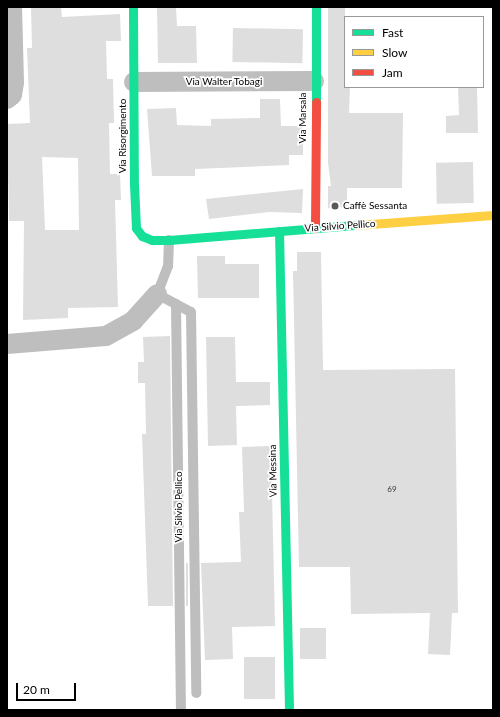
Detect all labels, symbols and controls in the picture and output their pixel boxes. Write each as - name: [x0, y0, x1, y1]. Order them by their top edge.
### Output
- legend: [344, 16, 484, 88]
- text: Fast: [382, 25, 403, 40]
- text: Slow: [382, 45, 407, 60]
- text: Jam: [382, 65, 403, 80]
- street label: Via Walter Tobagi: [185, 76, 263, 88]
- street label: Via Marsala: [297, 92, 309, 144]
- street label: Via Risorgimento: [117, 99, 129, 173]
- place label: Caffè Sessanta: [343, 200, 407, 212]
- marker: Caffè Sessanta: [330, 201, 340, 211]
- street label: Via Silvio Pellico: [304, 218, 376, 234]
- street label: Via Messina: [267, 445, 279, 497]
- street label: Via Silvio Pellico: [173, 471, 185, 543]
- house number: 69: [387, 485, 397, 495]
- scale bar: [18, 675, 78, 701]
- text: 20 m: [23, 682, 50, 697]

